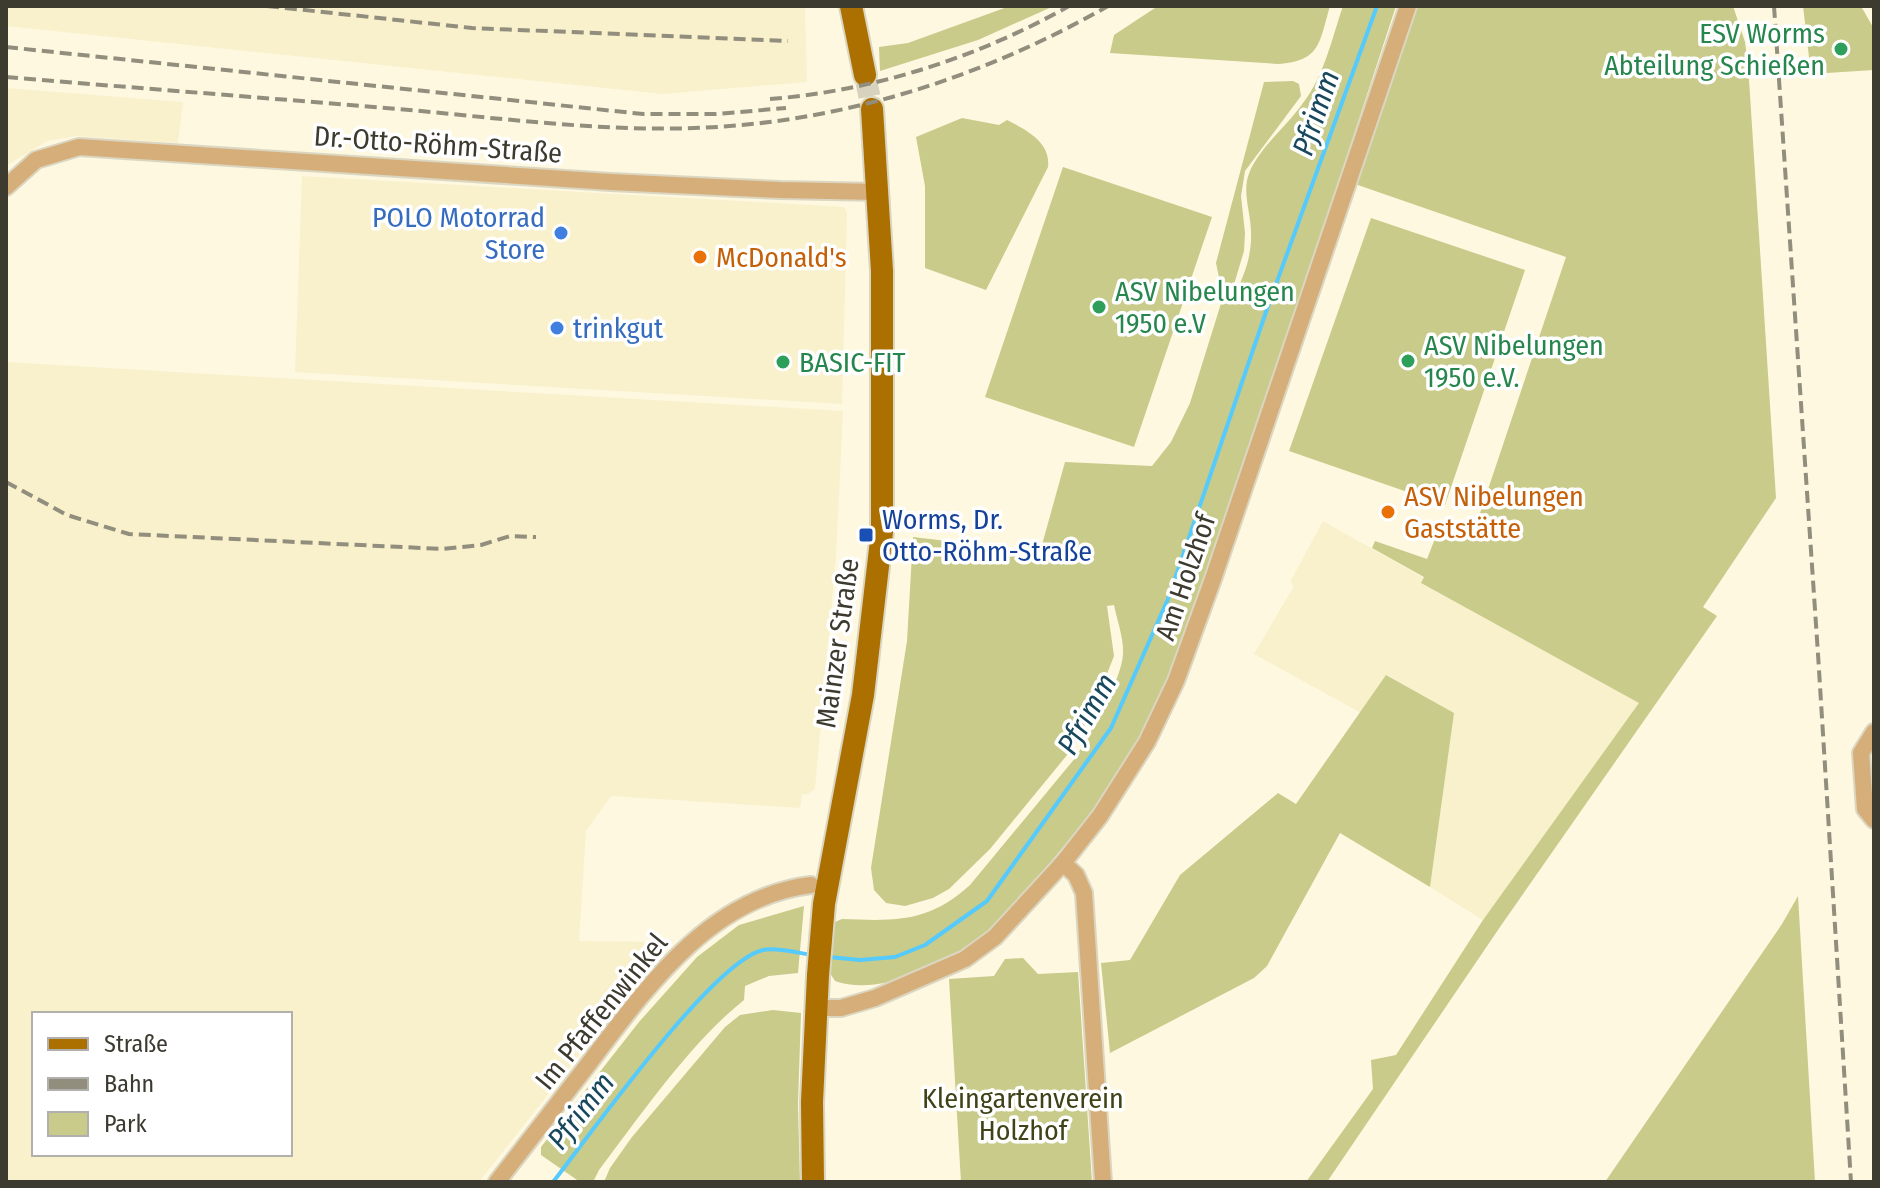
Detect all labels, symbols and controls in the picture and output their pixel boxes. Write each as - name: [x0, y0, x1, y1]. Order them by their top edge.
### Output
- place label: ESV Worms Abteilung Schießen: [1604, 17, 1825, 82]
- marker: ESV Worms Abteilung Schießen: [1832, 40, 1850, 58]
- water label: Pfrimm: [1285, 66, 1347, 160]
- street label: Dr.-Otto-Röhm-Straße: [313, 119, 563, 170]
- place label: POLO Motorrad Store: [372, 201, 545, 266]
- marker: POLO Motorrad Store: [552, 224, 570, 242]
- place label: McDonald's: [716, 241, 847, 274]
- marker: McDonald's: [691, 248, 709, 266]
- place label: ASV Nibelungen 1950 e.V: [1115, 275, 1295, 340]
- marker: ASV Nibelungen 1950 e.V: [1090, 298, 1108, 316]
- place label: trinkgut: [573, 312, 664, 345]
- marker: trinkgut: [548, 319, 566, 337]
- place label: ASV Nibelungen 1950 e.V.: [1424, 329, 1604, 394]
- place label: BASIC-FIT: [799, 346, 906, 379]
- marker: ASV Nibelungen 1950 e.V.: [1399, 352, 1417, 370]
- marker: BASIC-FIT: [774, 353, 792, 371]
- place label: ASV Nibelungen Gaststätte: [1404, 480, 1584, 545]
- place label: Worms, Dr. Otto-Röhm-Straße: [882, 503, 1092, 568]
- marker: ASV Nibelungen Gaststätte: [1379, 503, 1397, 521]
- street label: Am Holzhof: [1148, 507, 1223, 645]
- marker: Worms, Dr. Otto-Röhm-Straße: [857, 526, 875, 544]
- street label: Mainzer Straße: [809, 556, 866, 730]
- water label: Pfrimm: [1049, 667, 1125, 761]
- street label: Im Pfaffenwinkel: [528, 927, 674, 1096]
- legend: [32, 1012, 292, 1156]
- text: Straße: [104, 1030, 168, 1058]
- water label: Pfrimm: [540, 1065, 622, 1157]
- text: Bahn: [104, 1070, 154, 1098]
- park label: Kleingartenverein Holzhof: [922, 1082, 1124, 1147]
- text: Park: [104, 1110, 147, 1138]

